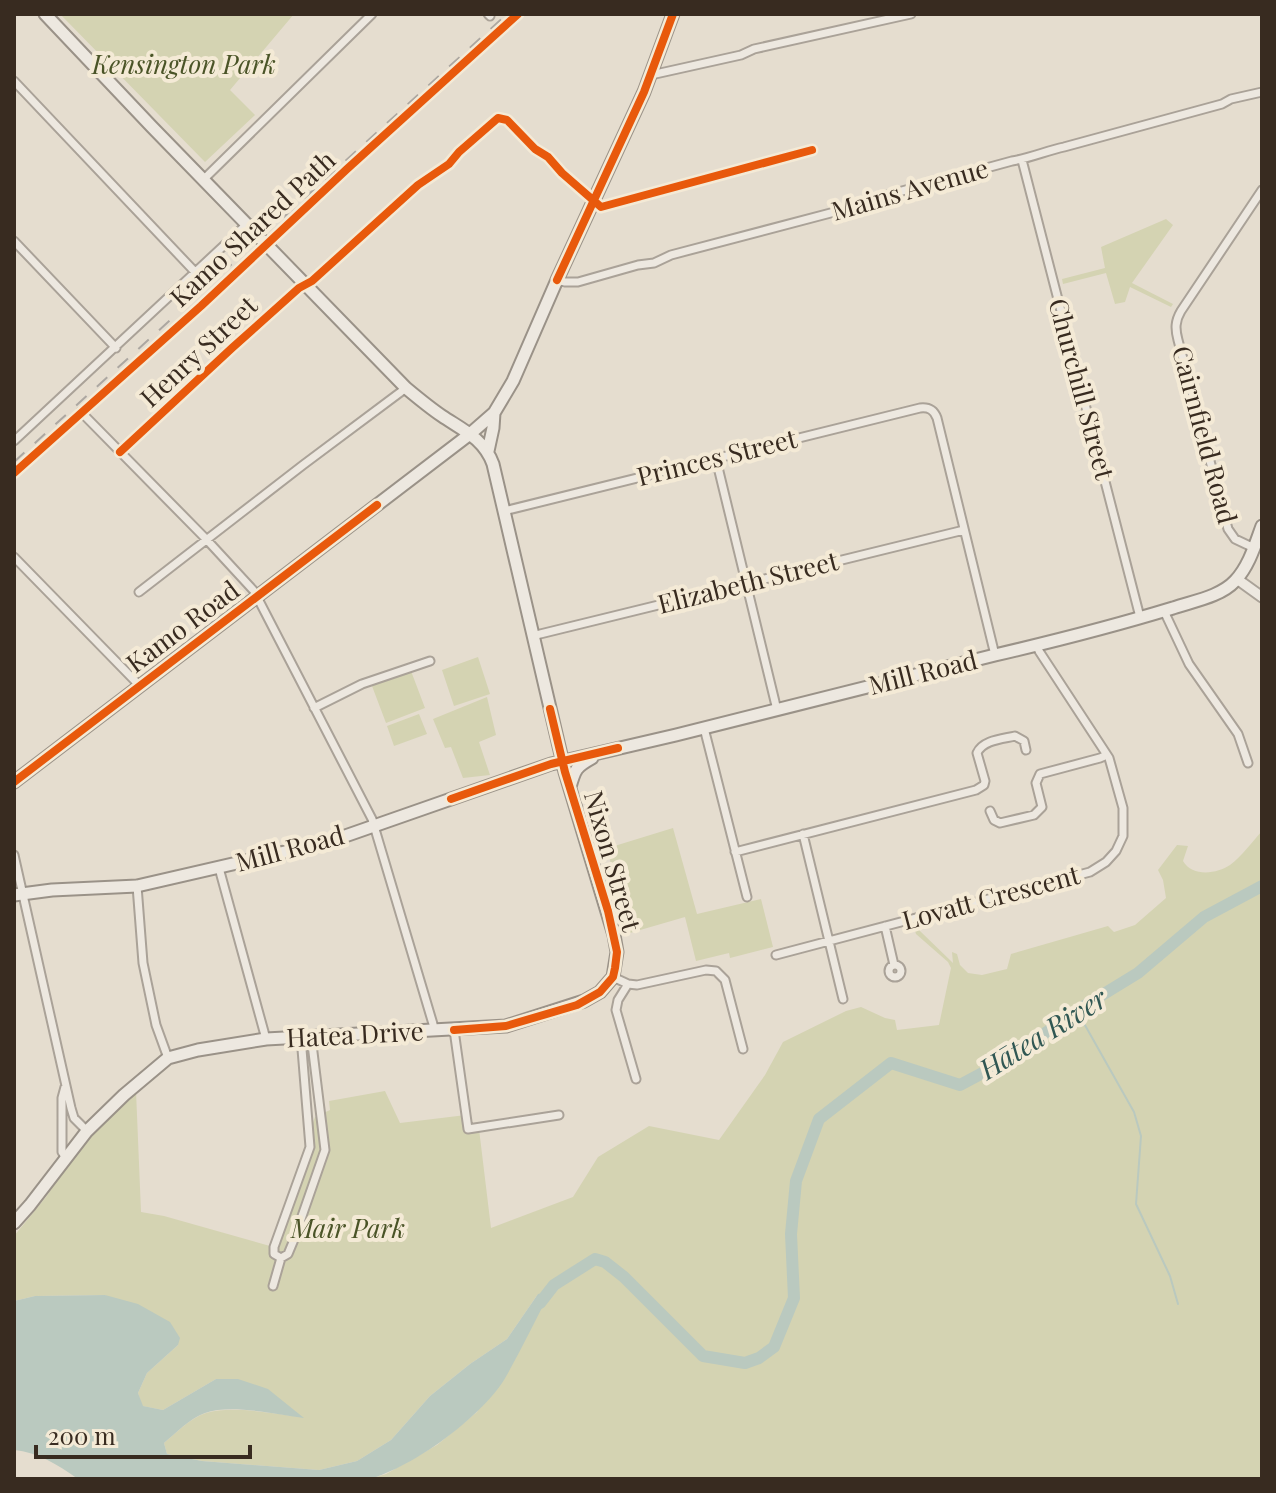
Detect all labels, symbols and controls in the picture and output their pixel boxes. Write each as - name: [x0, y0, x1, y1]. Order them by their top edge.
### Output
- park label: Kensington Park: [91, 46, 276, 81]
- street label: Kamo Shared Path: [162, 142, 342, 314]
- street label: Mains Avenue: [827, 149, 992, 228]
- street label: Henry Street: [132, 287, 265, 414]
- street label: Churchill Street: [1041, 294, 1124, 484]
- street label: Cairnfield Road: [1165, 342, 1246, 527]
- street label: Princes Street: [633, 420, 801, 493]
- street label: Elizabeth Street: [654, 542, 842, 621]
- street label: Kamo Road: [118, 572, 246, 680]
- street label: Mill Road: [865, 641, 981, 702]
- street label: Nixon Street: [577, 786, 650, 936]
- street label: Mill Road: [232, 816, 348, 879]
- street label: Lovatt Crescent: [898, 856, 1084, 937]
- water label: Hātea River: [970, 978, 1114, 1087]
- street label: Hatea Drive: [285, 1012, 425, 1055]
- park label: Mair Park: [290, 1210, 405, 1245]
- scale bar: [36, 1409, 250, 1459]
- text: 200 m: [48, 1419, 116, 1451]

